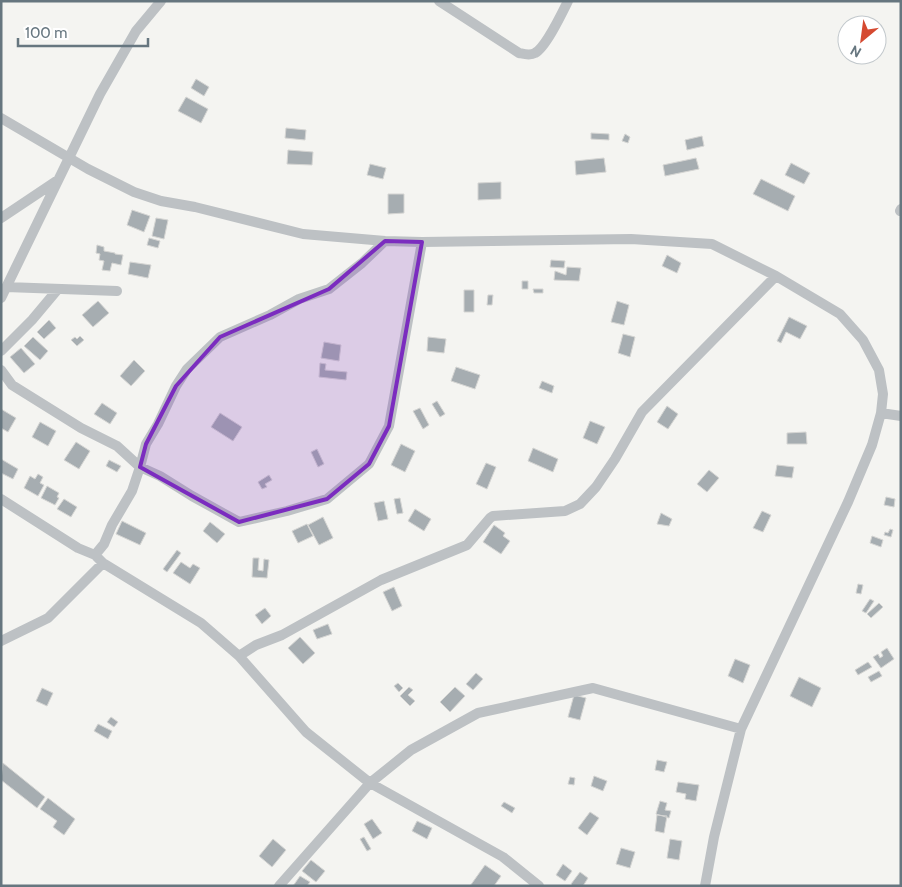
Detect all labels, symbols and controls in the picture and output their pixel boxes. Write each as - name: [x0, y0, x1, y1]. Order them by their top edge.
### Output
- scale bar: [18, 15, 148, 47]
- north arrow: [837, 15, 887, 65]
- text: 100 m: [25, 24, 67, 42]
- text: N: [847, 41, 864, 62]

